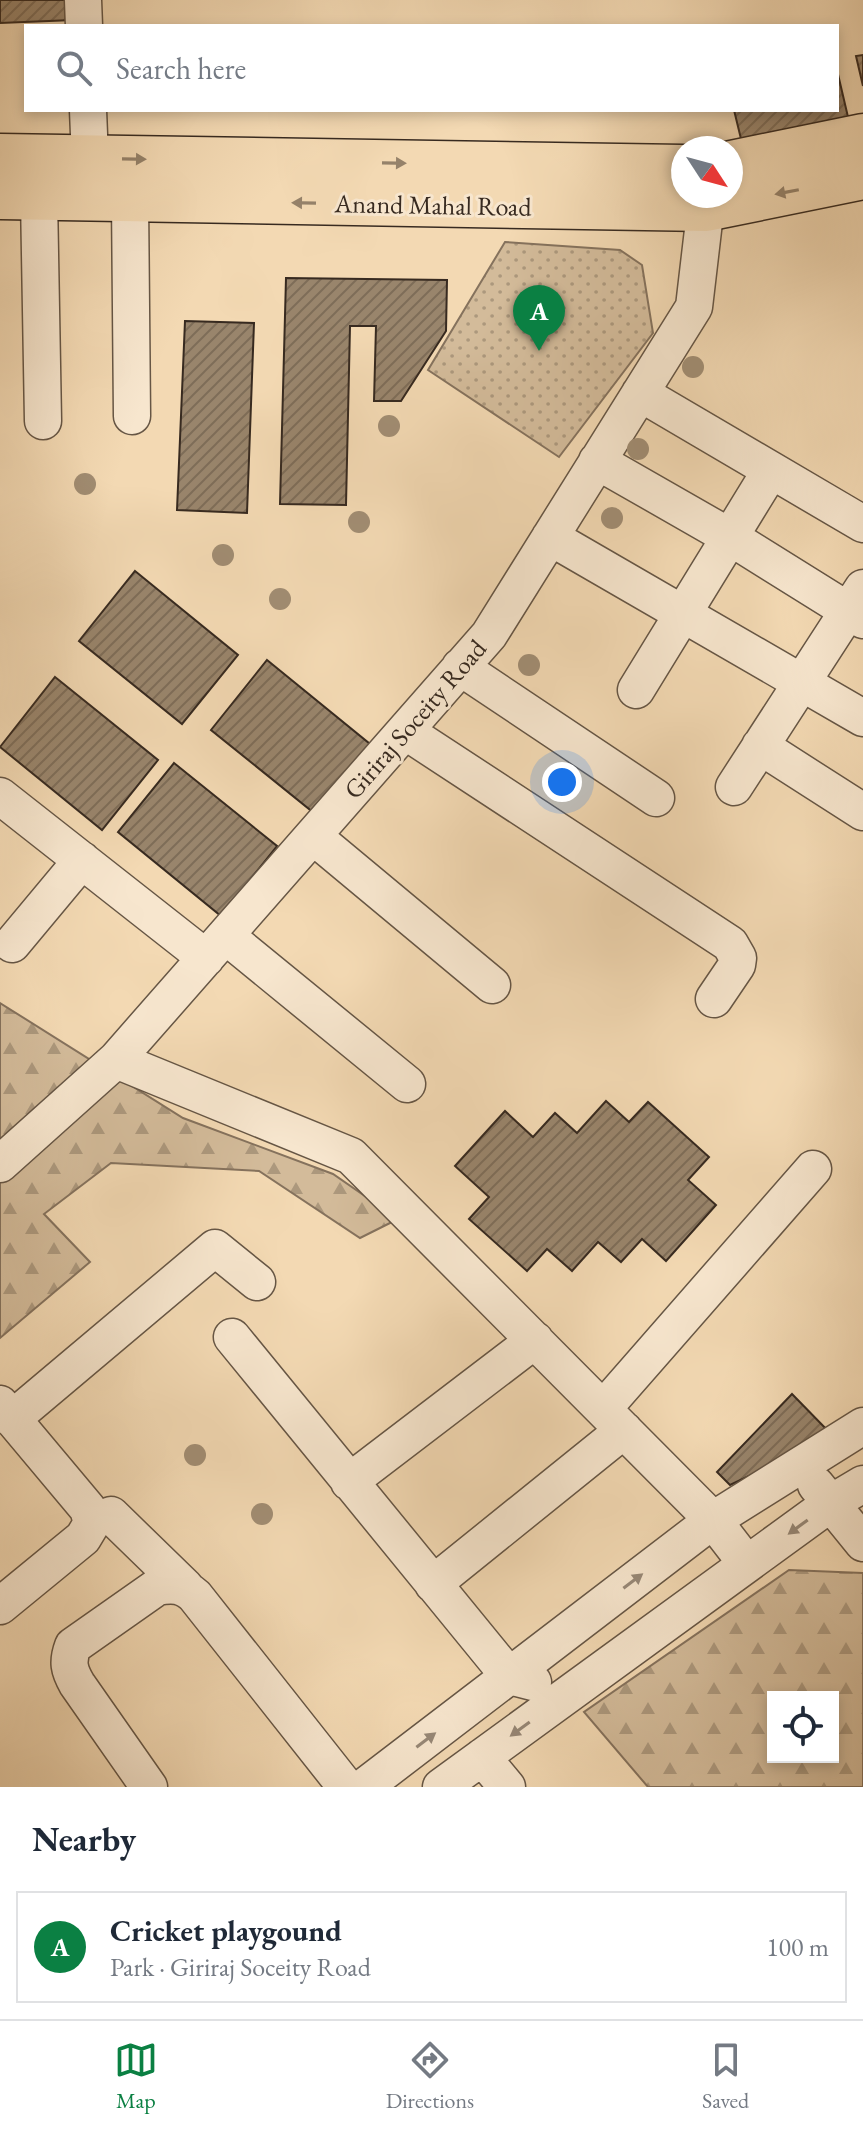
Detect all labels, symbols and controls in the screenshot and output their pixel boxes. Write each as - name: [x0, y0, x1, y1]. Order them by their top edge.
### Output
- search box: [24, 24, 839, 112]
- icon: search: [52, 46, 96, 90]
- text: Search here: [116, 49, 246, 88]
- north arrow: [671, 136, 743, 208]
- one-way arrow: [122, 153, 147, 165]
- one-way arrow: [382, 157, 407, 169]
- street label: Anand Mahal Road: [333, 186, 533, 224]
- one-way arrow: [774, 187, 799, 199]
- one-way arrow: [291, 196, 316, 209]
- pin: A: [513, 285, 565, 351]
- street label: Giriraj Soceity Road: [336, 631, 494, 806]
- your location: [542, 762, 582, 802]
- one-way arrow: [787, 1519, 809, 1535]
- one-way arrow: [623, 1574, 643, 1590]
- map controls: [767, 1691, 839, 1763]
- button: locate: [767, 1691, 839, 1763]
- one-way arrow: [509, 1721, 530, 1737]
- one-way arrow: [416, 1732, 436, 1748]
- text: Nearby: [32, 1817, 136, 1861]
- text: Cricket playgound: [110, 1911, 342, 1950]
- text: A: [51, 1930, 69, 1964]
- text: 100 m: [766, 1930, 829, 1964]
- text: Park · Giriraj Soceity Road: [110, 1950, 371, 1984]
- tab: Map: [114, 2038, 158, 2115]
- tab: Directions: [386, 2038, 474, 2115]
- tab: Saved: [702, 2038, 749, 2115]

